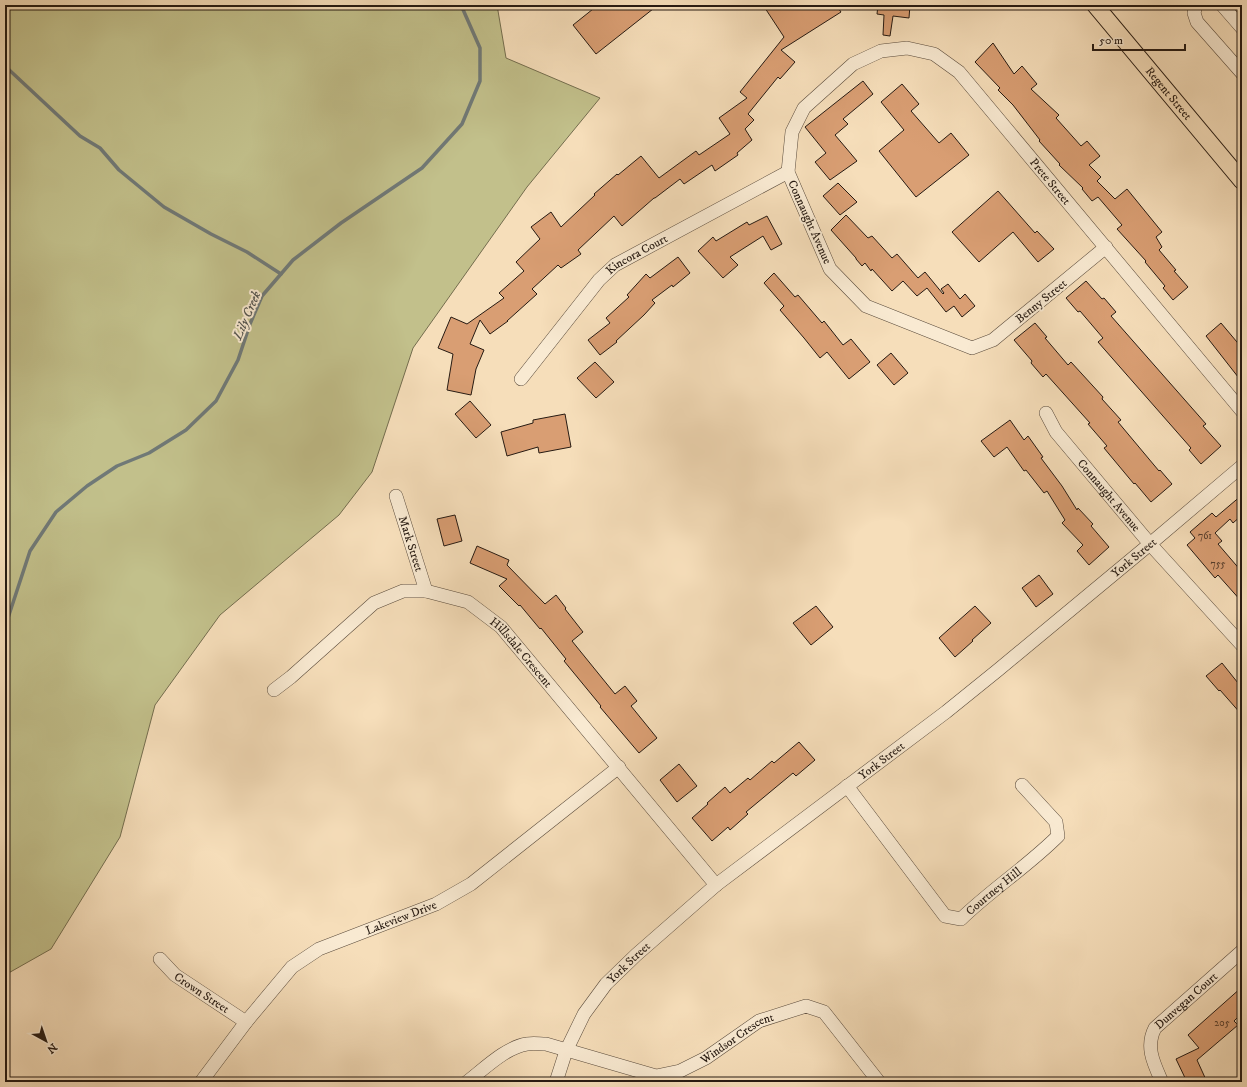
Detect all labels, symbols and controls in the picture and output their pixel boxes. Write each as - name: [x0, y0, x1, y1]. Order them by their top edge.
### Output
- scale bar: [1093, 26, 1185, 52]
- text: 50 m: [1099, 33, 1123, 48]
- street label: Regent Street: [1142, 64, 1195, 123]
- street label: Prete Street: [1026, 155, 1074, 208]
- street label: Connaught Avenue: [784, 178, 835, 267]
- street label: Kincora Court: [603, 231, 670, 278]
- street label: Benny Street: [1013, 276, 1070, 327]
- water label: Lily Creek: [229, 288, 264, 343]
- street label: Connaught Avenue: [1074, 456, 1144, 535]
- street label: Mark Street: [395, 514, 426, 574]
- house number: 761: [1198, 530, 1212, 542]
- street label: York Street: [1109, 535, 1160, 581]
- house number: 755: [1210, 558, 1226, 570]
- street label: Hillsdale Crescent: [487, 614, 555, 691]
- street label: York Street: [856, 739, 908, 783]
- street label: Courtney Hill: [963, 864, 1025, 919]
- street label: Lakeview Drive: [364, 897, 439, 938]
- street label: York Street: [604, 939, 654, 987]
- street label: Crown Street: [171, 969, 232, 1017]
- street label: Dunvegan Court: [1152, 969, 1221, 1033]
- street label: Windsor Crescent: [697, 1010, 776, 1068]
- house number: 205: [1214, 1017, 1230, 1029]
- north arrow: [26, 1021, 66, 1061]
- text: N: [44, 1040, 60, 1056]

